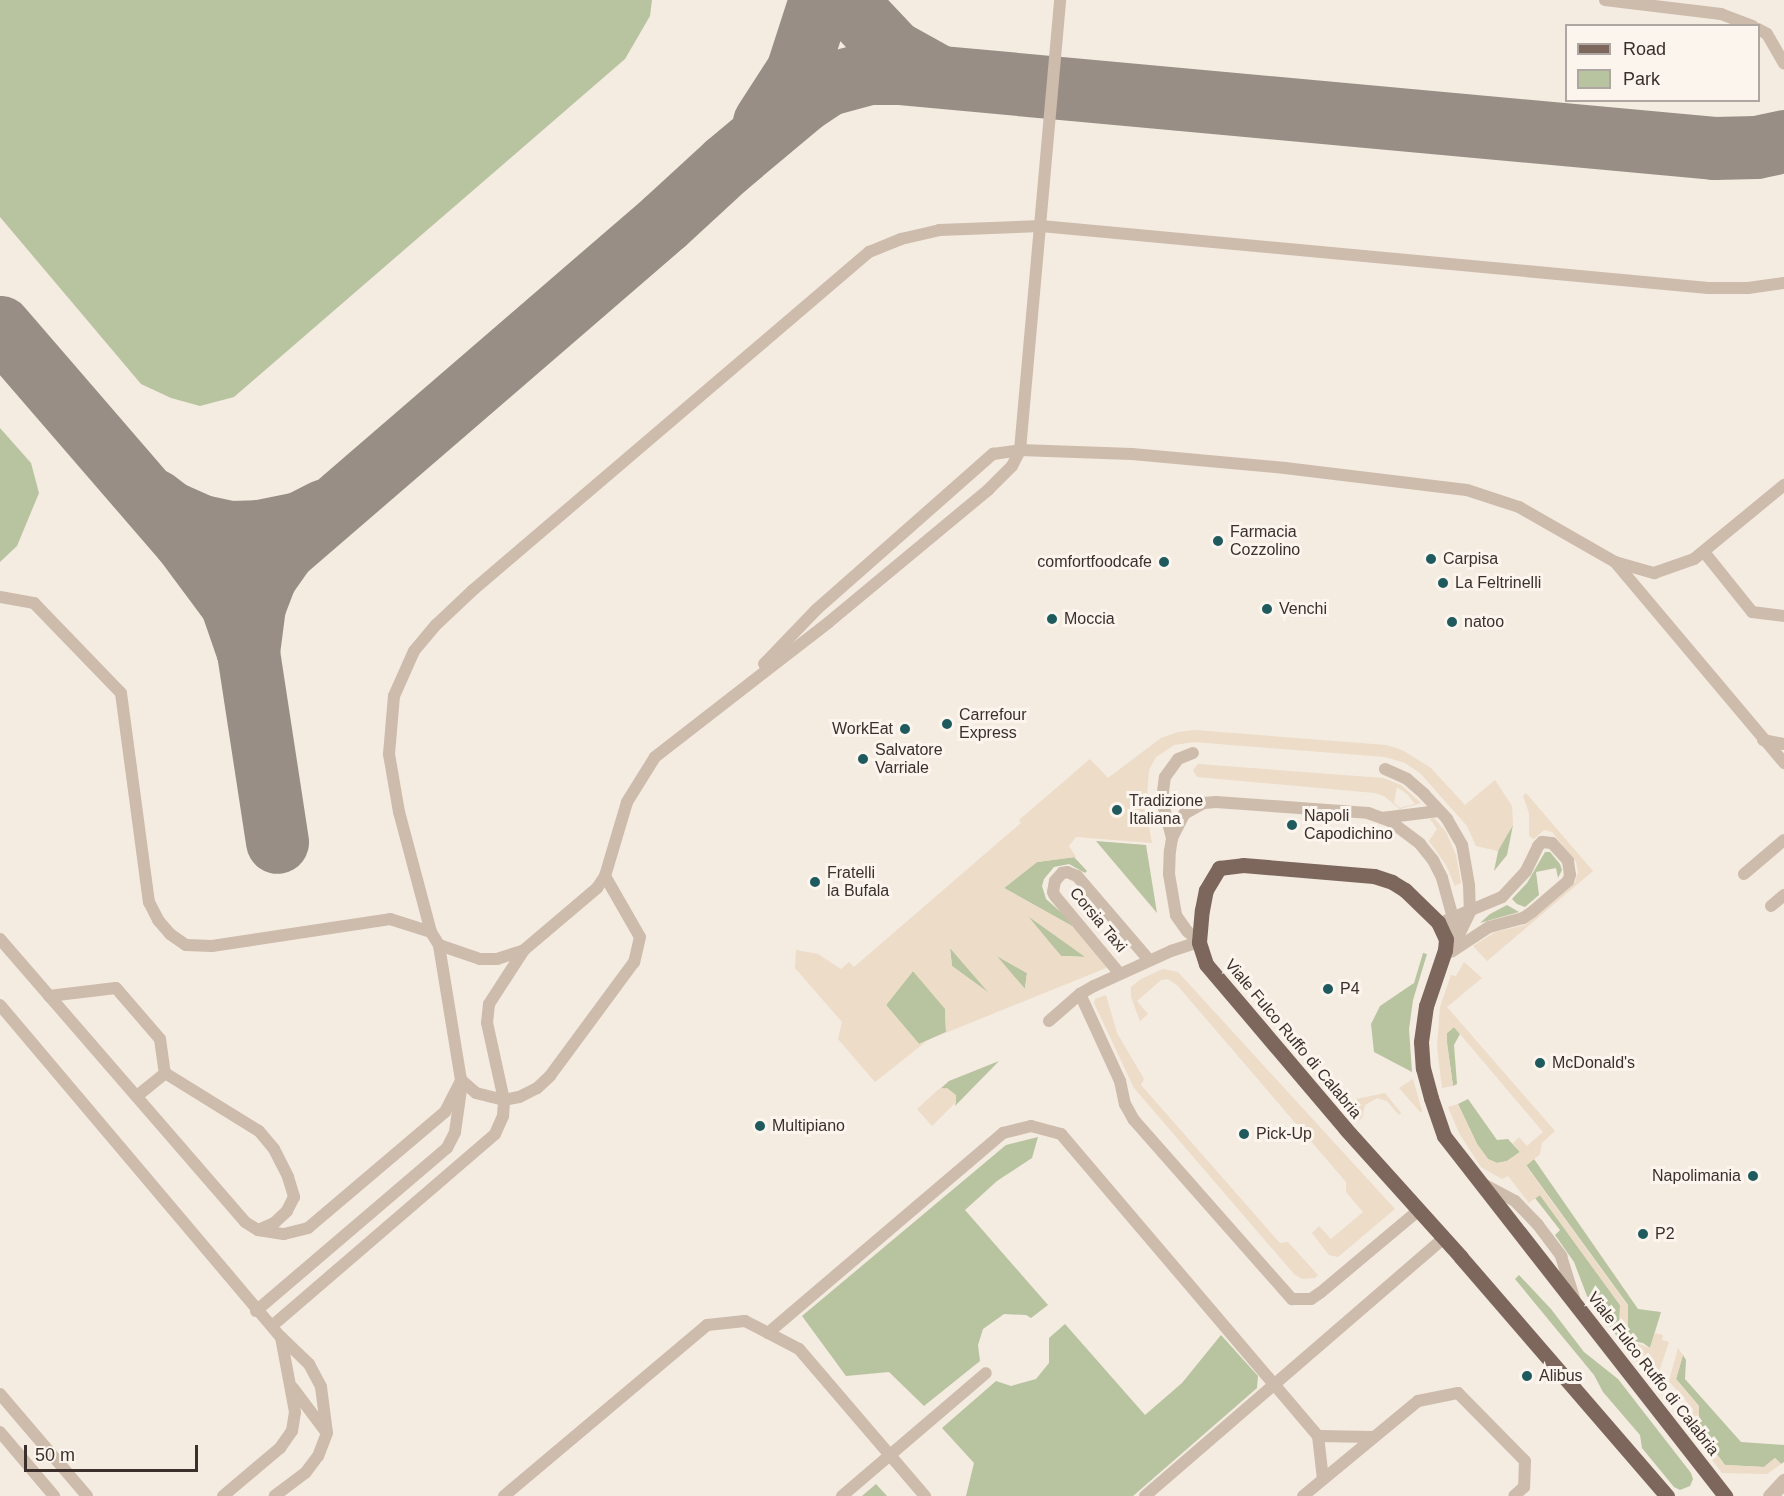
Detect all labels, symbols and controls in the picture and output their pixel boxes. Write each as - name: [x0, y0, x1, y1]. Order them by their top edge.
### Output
- legend: [1565, 24, 1760, 102]
- text: Road: [1623, 39, 1666, 59]
- text: Park: [1623, 69, 1660, 89]
- place label: Farmacia Cozzolino: [1230, 522, 1300, 560]
- marker: Farmacia Cozzolino: [1211, 534, 1225, 548]
- place label: Carpisa: [1443, 549, 1498, 569]
- place label: comfortfoodcafe: [1037, 552, 1152, 572]
- marker: Carpisa: [1424, 552, 1438, 566]
- marker: comfortfoodcafe: [1157, 555, 1171, 569]
- place label: La Feltrinelli: [1455, 573, 1541, 593]
- marker: La Feltrinelli: [1436, 576, 1450, 590]
- place label: Venchi: [1279, 599, 1327, 619]
- marker: Venchi: [1260, 602, 1274, 616]
- place label: Moccia: [1064, 609, 1115, 629]
- marker: Moccia: [1045, 612, 1059, 626]
- place label: natoo: [1464, 612, 1504, 632]
- marker: natoo: [1445, 615, 1459, 629]
- place label: Carrefour Express: [959, 705, 1027, 743]
- marker: Carrefour Express: [940, 717, 954, 731]
- place label: WorkEat: [832, 719, 893, 739]
- marker: WorkEat: [898, 722, 912, 736]
- place label: Salvatore Varriale: [875, 740, 943, 778]
- marker: Salvatore Varriale: [856, 752, 870, 766]
- place label: Tradizione Italiana: [1129, 791, 1203, 829]
- marker: Tradizione Italiana: [1110, 803, 1124, 817]
- place label: Napoli Capodichino: [1304, 806, 1393, 844]
- marker: Napoli Capodichino: [1285, 818, 1299, 832]
- place label: Fratelli la Bufala: [827, 863, 889, 901]
- marker: Fratelli la Bufala: [808, 875, 822, 889]
- street label: Corsia Taxi: [1065, 884, 1131, 956]
- street label: Viale Fulco Ruffo di Calabria: [1221, 955, 1365, 1123]
- place label: P4: [1340, 979, 1360, 999]
- marker: P4: [1321, 982, 1335, 996]
- place label: McDonald's: [1552, 1053, 1635, 1073]
- marker: McDonald's: [1533, 1056, 1547, 1070]
- place label: Multipiano: [772, 1116, 845, 1136]
- marker: Multipiano: [753, 1119, 767, 1133]
- place label: Pick-Up: [1256, 1124, 1312, 1144]
- marker: Pick-Up: [1237, 1127, 1251, 1141]
- place label: Napolimania: [1652, 1166, 1741, 1186]
- marker: Napolimania: [1746, 1169, 1760, 1183]
- place label: P2: [1655, 1224, 1675, 1244]
- marker: P2: [1636, 1227, 1650, 1241]
- street label: Viale Fulco Ruffo di Calabria: [1583, 1288, 1723, 1460]
- place label: Alibus: [1539, 1366, 1583, 1386]
- marker: Alibus: [1520, 1369, 1534, 1383]
- scale bar: [27, 1433, 201, 1471]
- text: 50 m: [35, 1445, 75, 1465]

